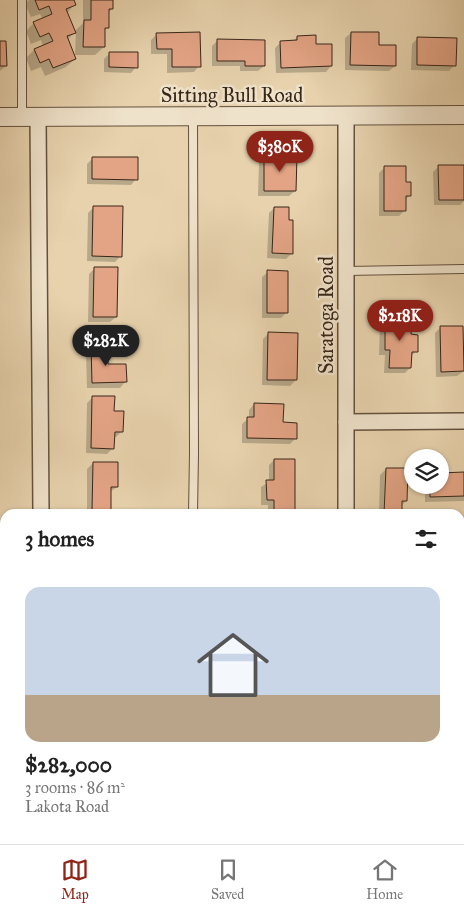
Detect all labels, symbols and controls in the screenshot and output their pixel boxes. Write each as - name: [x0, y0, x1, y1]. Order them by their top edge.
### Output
- street label: Sitting Bull Road: [161, 83, 303, 108]
- pin: $380K: [245, 130, 315, 173]
- text: $380K: [257, 137, 303, 156]
- street label: Saratoga Road: [314, 256, 339, 374]
- pin: $218K: [365, 300, 435, 342]
- text: $218K: [378, 306, 422, 325]
- pin: $282K: [71, 324, 141, 367]
- text: $282K: [83, 331, 129, 350]
- map controls: [404, 449, 449, 494]
- button: layers: [404, 449, 449, 494]
- icon: filters: [412, 525, 440, 553]
- text: 3 homes: [25, 526, 94, 552]
- icon: home: [188, 620, 278, 710]
- text: $282,000: [25, 752, 112, 778]
- text: 3 rooms · 86 m²: [25, 778, 125, 797]
- text: Lakota Road: [25, 797, 109, 816]
- tab: Map: [61, 856, 89, 903]
- tab: Saved: [211, 856, 244, 903]
- tab: Home: [366, 856, 403, 903]

